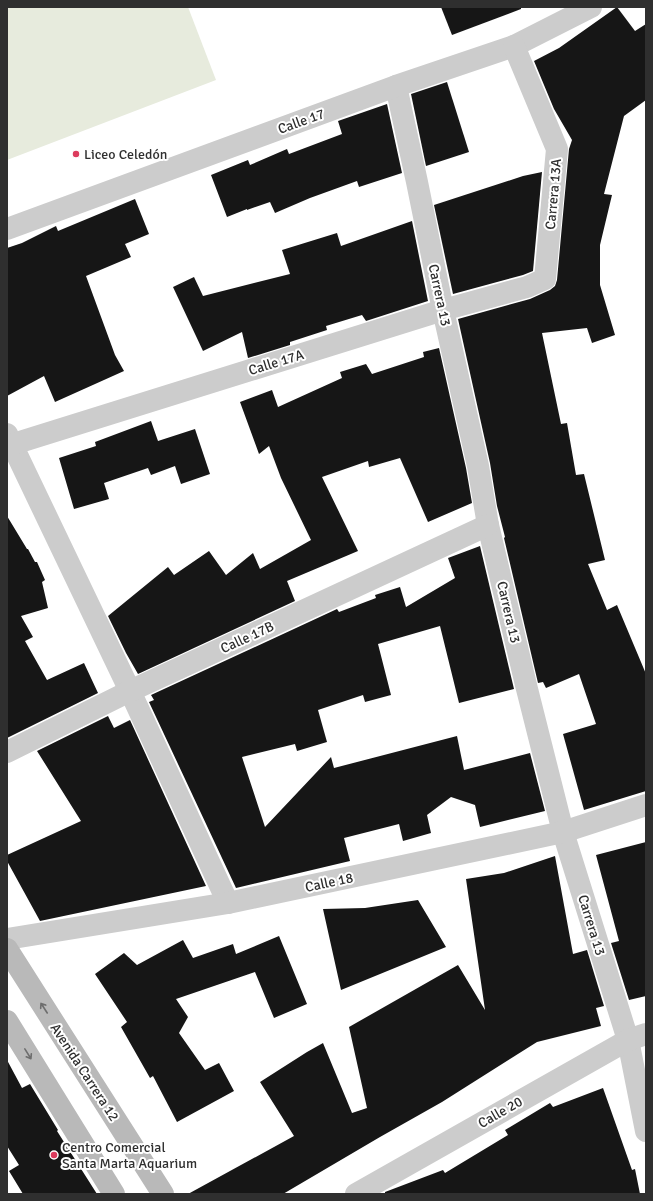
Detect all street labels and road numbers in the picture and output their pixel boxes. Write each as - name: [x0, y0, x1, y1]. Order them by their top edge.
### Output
- street label: Calle 17: [275, 105, 327, 138]
- street label: Carrera 13A: [542, 157, 565, 230]
- street label: Carrera 13: [425, 263, 454, 328]
- street label: Calle 17A: [246, 346, 306, 379]
- street label: Carrera 13: [493, 580, 524, 645]
- street label: Calle 17B: [218, 618, 277, 657]
- street label: Calle 18: [304, 869, 355, 896]
- street label: Carrera 13: [574, 893, 609, 958]
- street label: Avenida Carrera 12: [47, 1020, 123, 1124]
- street label: Calle 20: [475, 1093, 526, 1132]

